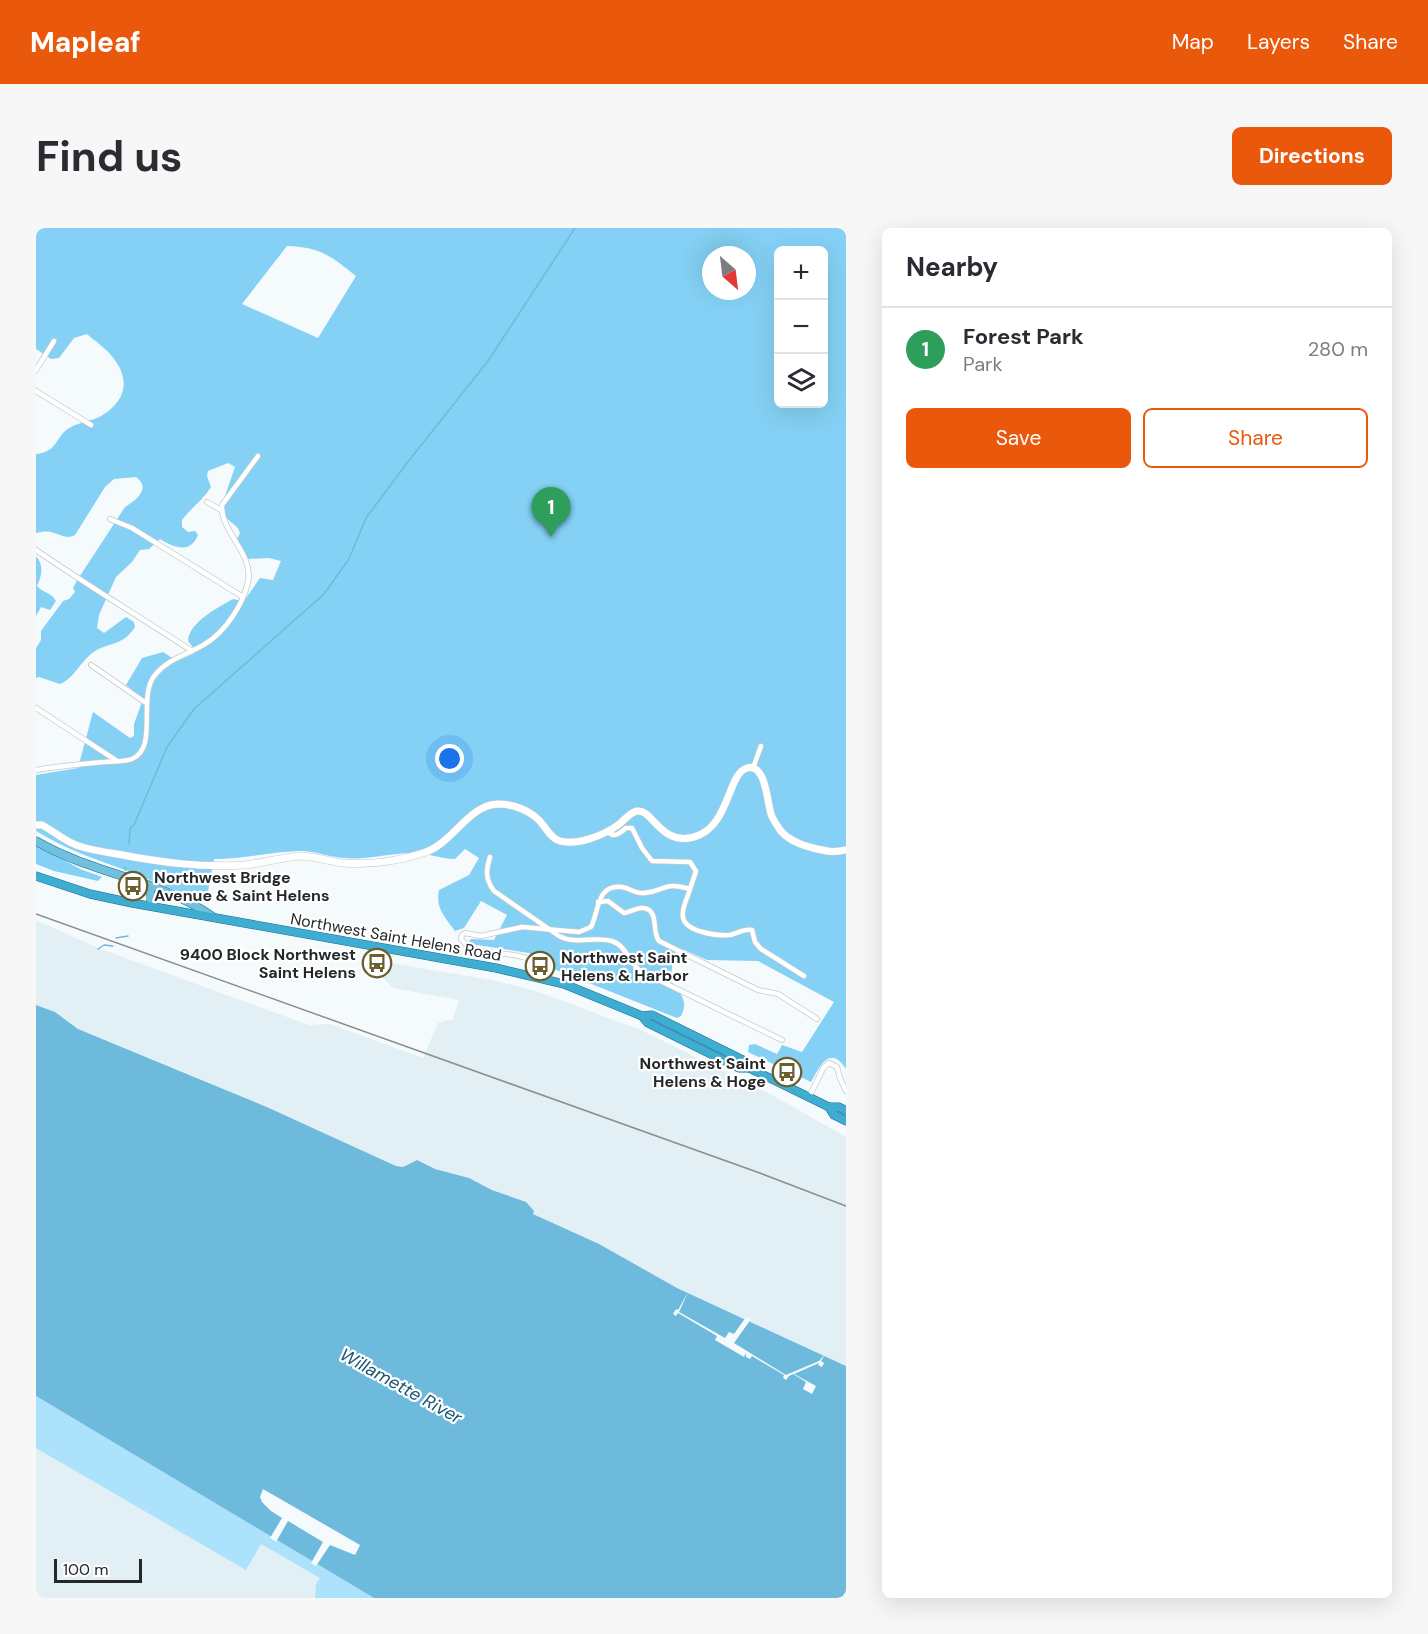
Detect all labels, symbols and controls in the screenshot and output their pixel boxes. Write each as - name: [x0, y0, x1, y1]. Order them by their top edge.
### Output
- text: Mapleaf: [30, 24, 141, 61]
- text: Map: [1172, 28, 1214, 56]
- text: Layers: [1247, 28, 1310, 56]
- text: Share: [1343, 28, 1398, 56]
- button: Directions: [1232, 127, 1392, 185]
- text: Find us: [36, 129, 182, 184]
- north arrow: [702, 246, 756, 300]
- map controls: [774, 246, 828, 408]
- button: +: [774, 246, 828, 300]
- text: Nearby: [906, 250, 998, 284]
- button: −: [774, 300, 828, 354]
- text: Forest Park: [963, 322, 1084, 351]
- text: 1: [922, 336, 929, 362]
- text: 280 m: [1308, 336, 1368, 362]
- text: Park: [963, 351, 1003, 377]
- button: layers: [774, 354, 828, 408]
- button: Save: [906, 408, 1131, 468]
- button: Share: [1143, 408, 1368, 468]
- pin: 1: [532, 488, 570, 537]
- your location: [435, 744, 464, 773]
- place label: Northwest Bridge Avenue & Saint Helens: [154, 867, 329, 906]
- bus stop icon: Northwest Bridge Avenue & Saint Helens: [117, 870, 149, 902]
- street label: Northwest Saint Helens Road: [289, 908, 503, 966]
- place label: 9400 Block Northwest Saint Helens: [180, 944, 356, 983]
- bus stop icon: 9400 Block Northwest Saint Helens: [361, 947, 393, 979]
- place label: Northwest Saint Helens & Harbor: [561, 947, 689, 986]
- bus stop icon: Northwest Saint Helens & Harbor: [524, 950, 556, 982]
- place label: Northwest Saint Helens & Hoge: [640, 1053, 766, 1092]
- bus stop icon: Northwest Saint Helens & Hoge: [771, 1056, 803, 1088]
- water label: Willamette River: [336, 1342, 468, 1430]
- scale bar: [54, 1556, 142, 1584]
- text: 100 m: [63, 1559, 108, 1580]

